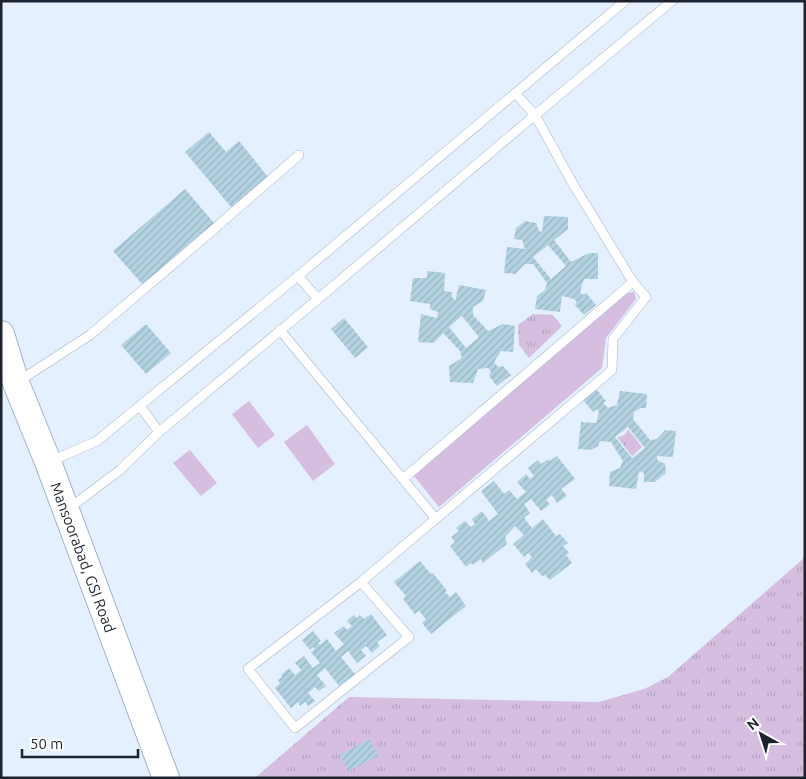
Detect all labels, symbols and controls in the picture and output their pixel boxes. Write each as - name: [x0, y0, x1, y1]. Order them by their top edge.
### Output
- street label: Mansoorabad, GSI Road: [48, 480, 119, 635]
- north arrow: [736, 709, 786, 759]
- text: N: [744, 714, 762, 733]
- scale bar: [22, 726, 139, 758]
- text: 50 m: [30, 735, 63, 752]

